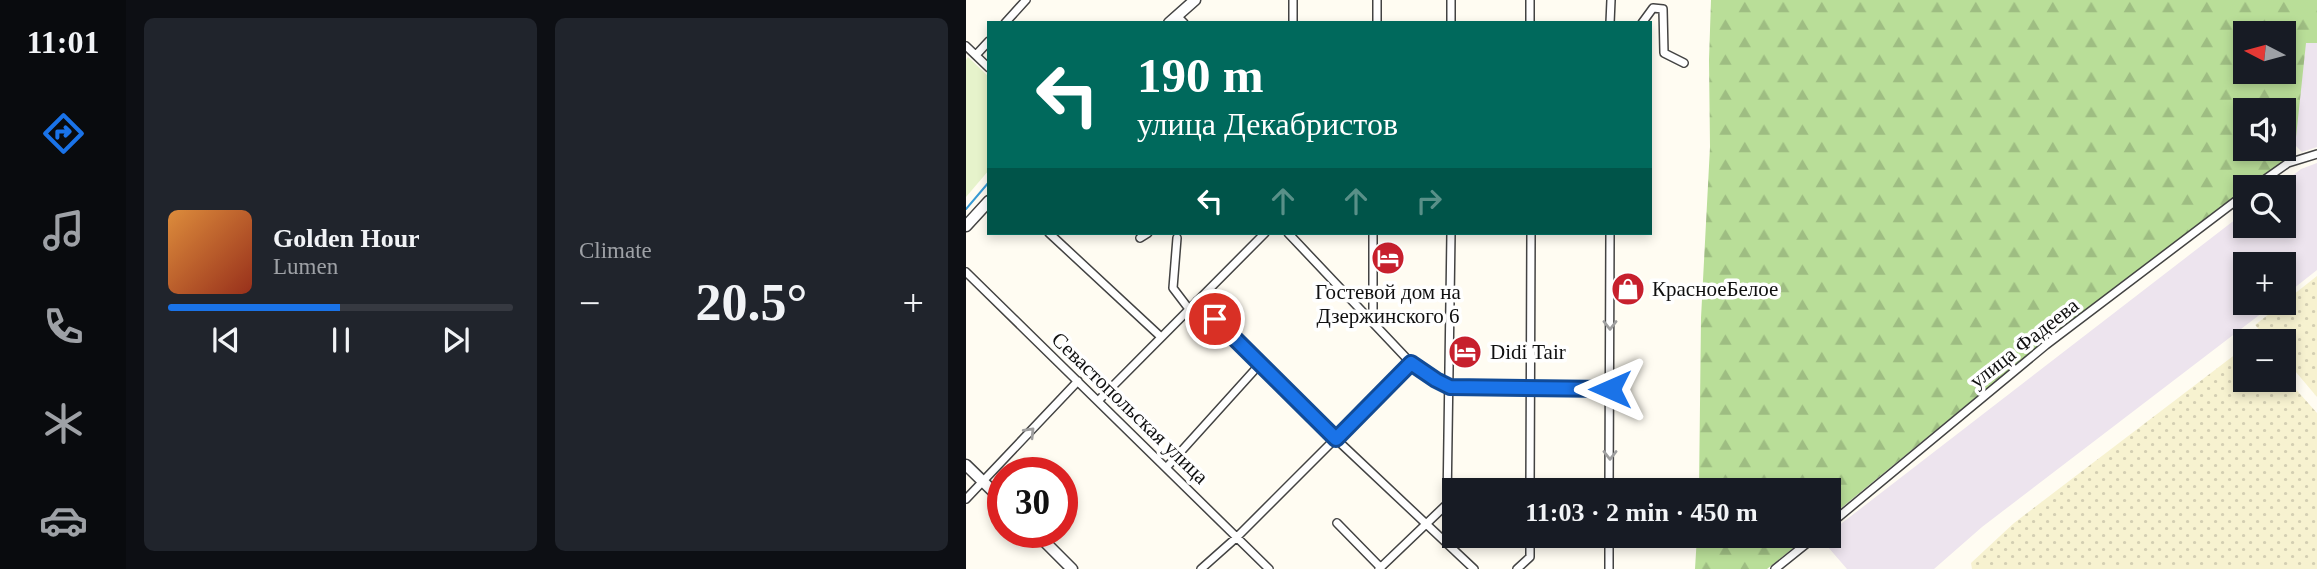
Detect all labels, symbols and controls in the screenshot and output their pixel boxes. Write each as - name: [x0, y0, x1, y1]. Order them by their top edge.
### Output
- north arrow: [2233, 21, 2296, 84]
- map controls: [2233, 21, 2296, 392]
- text: 11:01: [27, 24, 99, 60]
- text: 190 m: [1137, 48, 1264, 103]
- icon: left: [1022, 49, 1113, 140]
- button: sound: [2233, 98, 2296, 161]
- text: улица Декабристов: [1137, 106, 1398, 142]
- icon: directions: [39, 109, 88, 158]
- button: search: [2233, 175, 2296, 238]
- icon: left: [1191, 182, 1229, 220]
- icon: ahead: [1264, 182, 1302, 220]
- icon: ahead: [1337, 182, 1375, 220]
- icon: right: [1410, 182, 1448, 220]
- icon: music: [39, 206, 88, 255]
- text: Golden Hour: [273, 224, 420, 253]
- text: Climate: [579, 238, 652, 263]
- hotel icon: Гостевой дом на Дзержинского 6: [1369, 239, 1407, 277]
- button: +: [2233, 252, 2296, 315]
- text: Lumen: [273, 254, 338, 279]
- shop icon: КрасноеБелое: [1609, 270, 1647, 308]
- text: 20.5°: [696, 274, 807, 331]
- place label: КрасноеБелое: [1652, 277, 1778, 301]
- place label: Гостевой дом на Дзержинского 6: [1315, 280, 1462, 328]
- text: −: [579, 282, 600, 324]
- text: +: [903, 282, 924, 324]
- pin: [1185, 289, 1245, 349]
- street label: улица Фадеева: [1965, 293, 2084, 393]
- icon: arrive: [1196, 300, 1234, 338]
- icon: phone: [39, 302, 88, 351]
- icon: previous: [207, 321, 245, 359]
- icon: pause: [322, 321, 360, 359]
- icon: next: [437, 321, 475, 359]
- one-way arrow: [1602, 321, 1618, 331]
- street label: Севастопольская улица: [1047, 327, 1214, 489]
- button: −: [2233, 329, 2296, 392]
- hotel icon: Didi Tair: [1446, 333, 1484, 371]
- place label: Didi Tair: [1490, 340, 1566, 364]
- position arrow: [1573, 352, 1647, 426]
- icon: climate: [39, 399, 88, 448]
- one-way arrow: [1021, 427, 1034, 440]
- one-way arrow: [1602, 449, 1617, 460]
- speed limit sign: 30: [987, 457, 1078, 548]
- icon: car: [39, 496, 88, 545]
- text: 11:03 · 2 min · 450 m: [1525, 498, 1758, 527]

